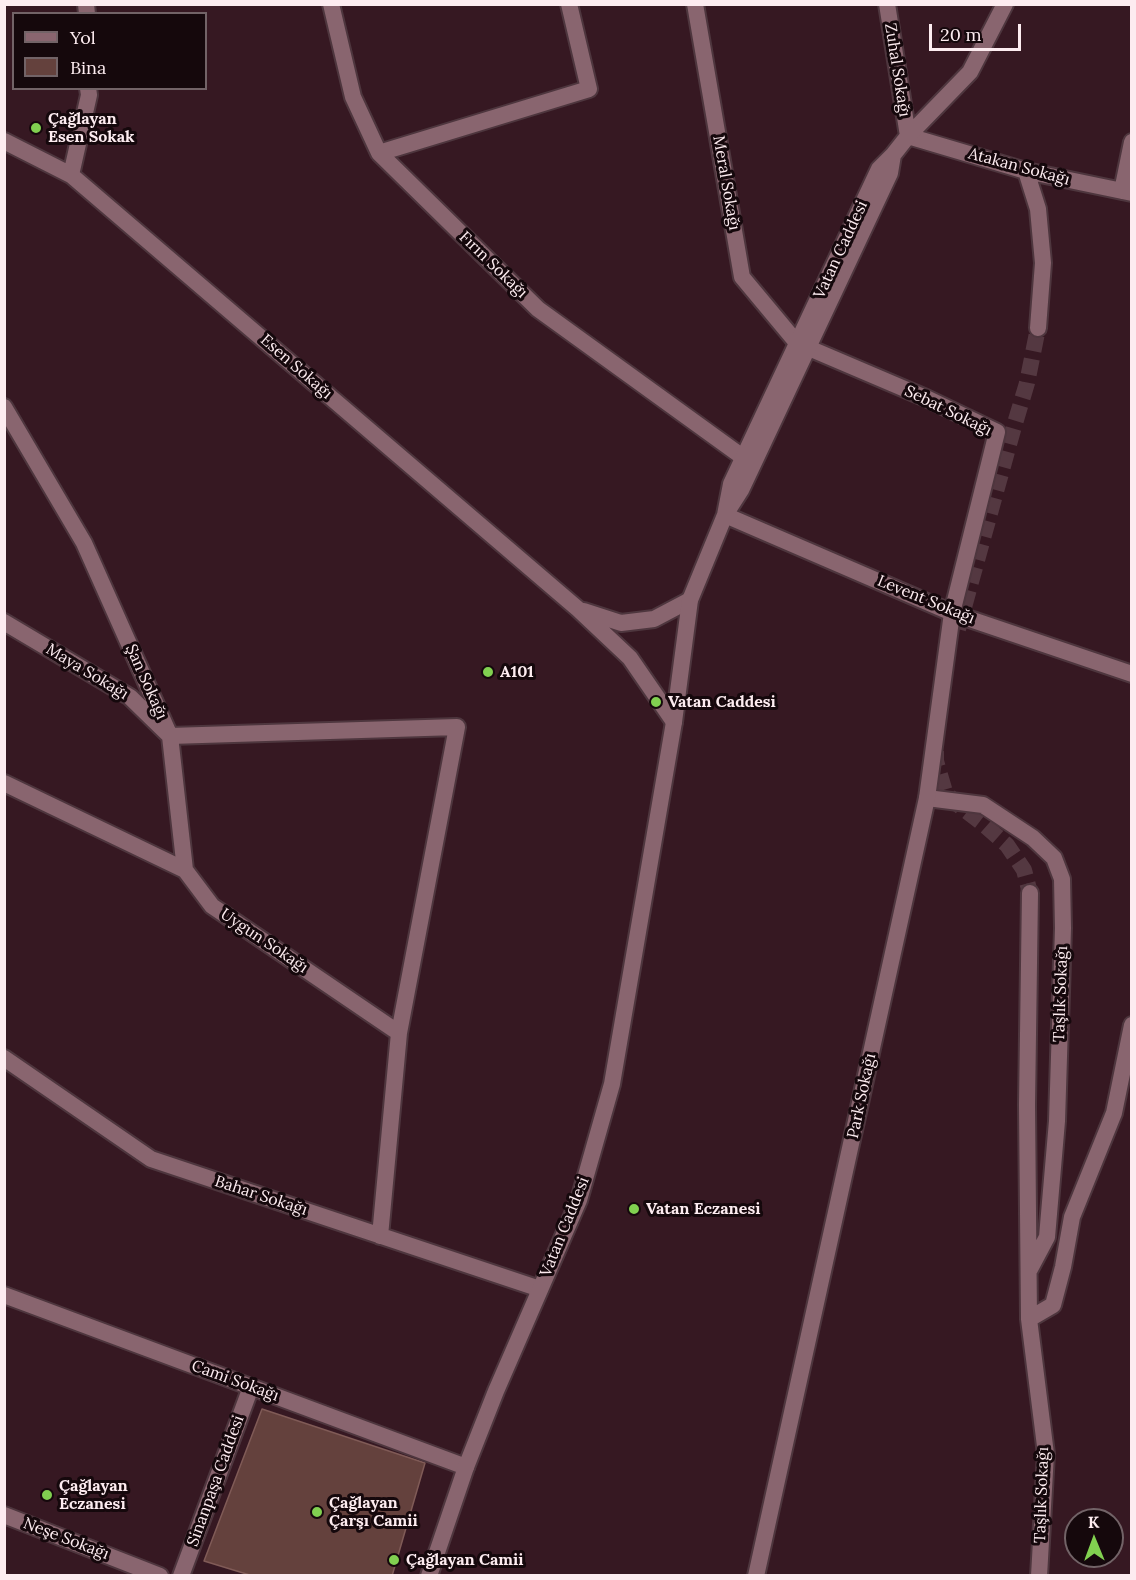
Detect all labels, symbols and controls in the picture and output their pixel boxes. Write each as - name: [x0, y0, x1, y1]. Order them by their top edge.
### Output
- legend: [12, 12, 207, 90]
- scale bar: [932, 12, 1024, 50]
- street label: Zuhal Sokağı: [880, 22, 914, 118]
- text: 20 m: [940, 23, 982, 46]
- text: Yol: [70, 26, 96, 49]
- text: Bina: [70, 56, 106, 79]
- place label: Çağlayan Esen Sokak: [48, 109, 135, 147]
- marker: Çağlayan Esen Sokak: [29, 121, 43, 135]
- street label: Meral Sokağı: [708, 134, 744, 232]
- street label: Atakan Sokağı: [966, 144, 1072, 190]
- street label: Vatan Caddesi: [810, 198, 872, 302]
- street label: Fırın Sokağı: [455, 228, 531, 302]
- street label: Esen Sokağı: [256, 331, 336, 403]
- street label: Sebat Sokağı: [901, 382, 995, 440]
- street label: Levent Sokağı: [874, 572, 978, 628]
- street label: Maya Sokağı: [42, 640, 132, 704]
- street label: Şan Sokağı: [121, 641, 171, 723]
- place label: A101: [500, 662, 534, 682]
- marker: A101: [481, 665, 495, 679]
- place label: Vatan Caddesi: [668, 692, 776, 712]
- marker: Vatan Caddesi: [649, 695, 663, 709]
- street label: Uygun Sokağı: [217, 905, 311, 977]
- street label: Taşlık Sokağı: [1050, 946, 1072, 1042]
- street label: Park Sokağı: [844, 1052, 880, 1140]
- street label: Bahar Sokağı: [212, 1172, 310, 1220]
- street label: Vatan Caddesi: [536, 1174, 594, 1280]
- place label: Vatan Eczanesi: [646, 1199, 760, 1219]
- marker: Vatan Eczanesi: [627, 1202, 641, 1216]
- street label: Cami Sokağı: [189, 1356, 281, 1406]
- street label: Sinanpaşa Caddesi: [183, 1413, 249, 1549]
- street label: Taşlık Sokağı: [1031, 1447, 1053, 1543]
- place label: Çağlayan Eczanesi: [59, 1476, 128, 1514]
- marker: Çağlayan Eczanesi: [40, 1488, 54, 1502]
- place label: Çağlayan Çarşı Camii: [329, 1493, 418, 1531]
- marker: Çağlayan Çarşı Camii: [310, 1505, 324, 1519]
- north arrow: [1064, 1508, 1124, 1568]
- text: K: [1088, 1512, 1100, 1532]
- street label: Neşe Sokağı: [21, 1514, 111, 1564]
- place label: Çağlayan Camii: [406, 1550, 524, 1570]
- marker: Çağlayan Camii: [387, 1553, 401, 1567]

